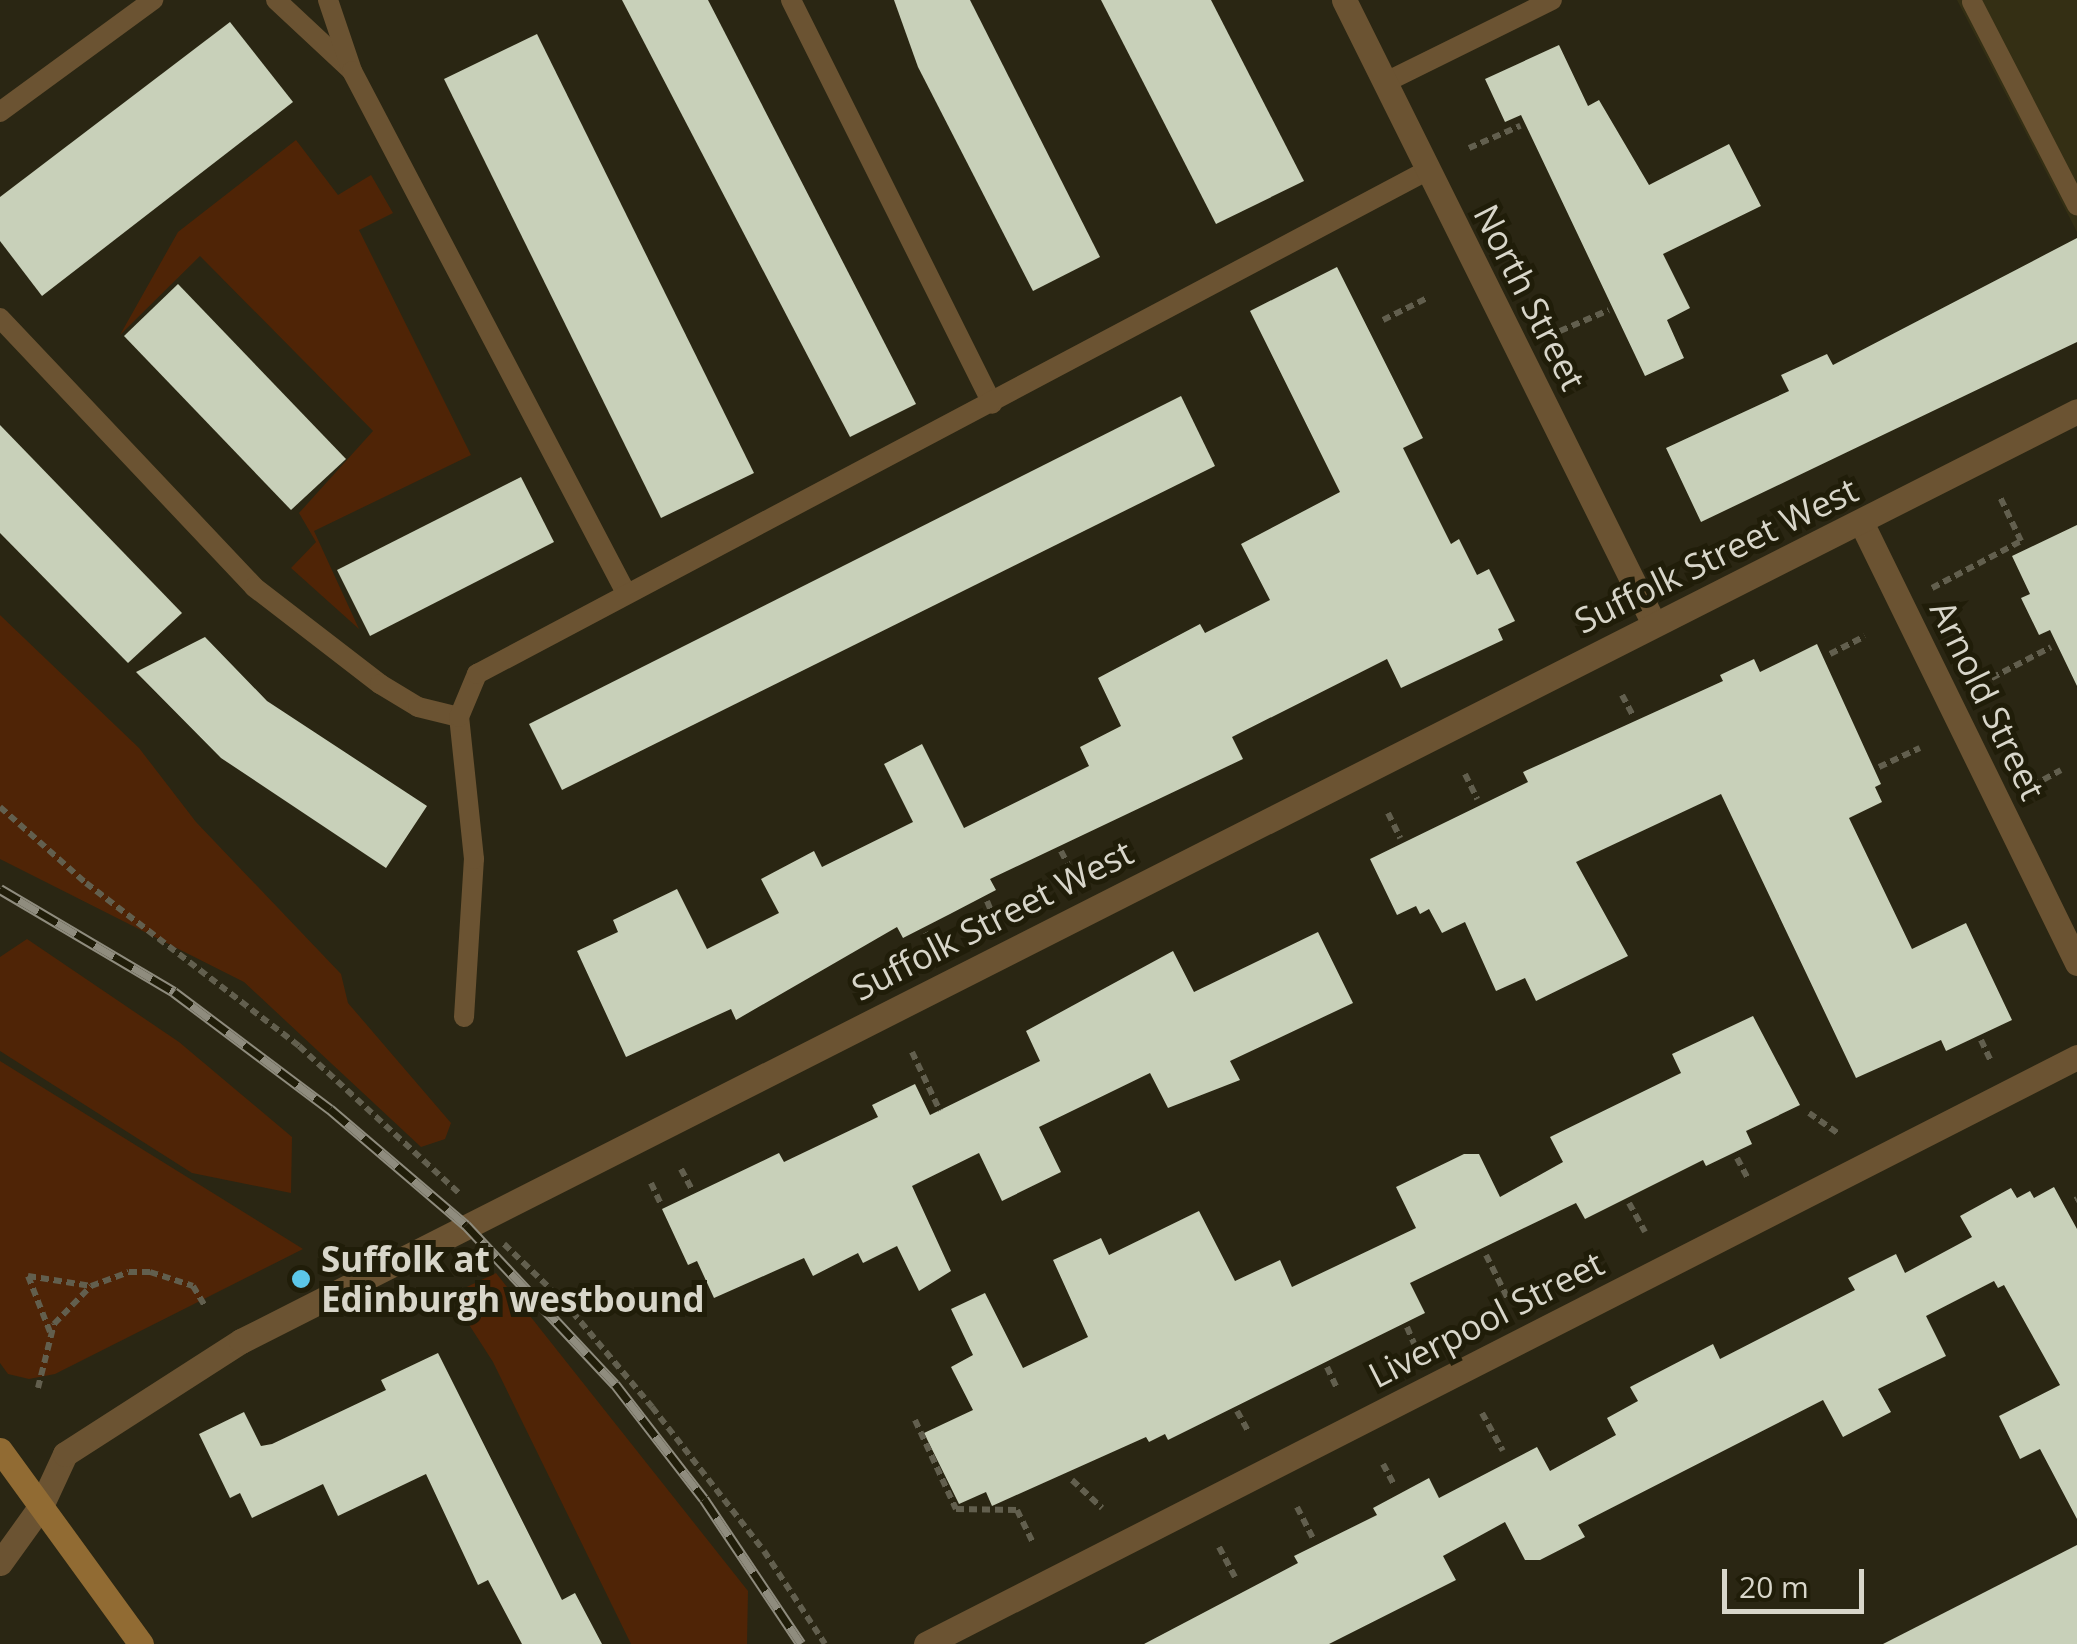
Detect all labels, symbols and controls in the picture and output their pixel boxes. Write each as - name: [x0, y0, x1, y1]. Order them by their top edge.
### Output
- street label: North Street: [1465, 197, 1595, 397]
- street label: Suffolk Street West: [1568, 468, 1864, 642]
- street label: Arnold Street: [1922, 594, 2054, 806]
- street label: Suffolk Street West: [845, 831, 1139, 1009]
- place label: Suffolk at Edinburgh westbound: [321, 1238, 705, 1320]
- street label: Liverpool Street: [1362, 1242, 1610, 1396]
- marker: Suffolk at Edinburgh westbound: [290, 1268, 312, 1290]
- scale bar: [1727, 1549, 1870, 1611]
- text: 20 m: [1739, 1566, 1809, 1607]

